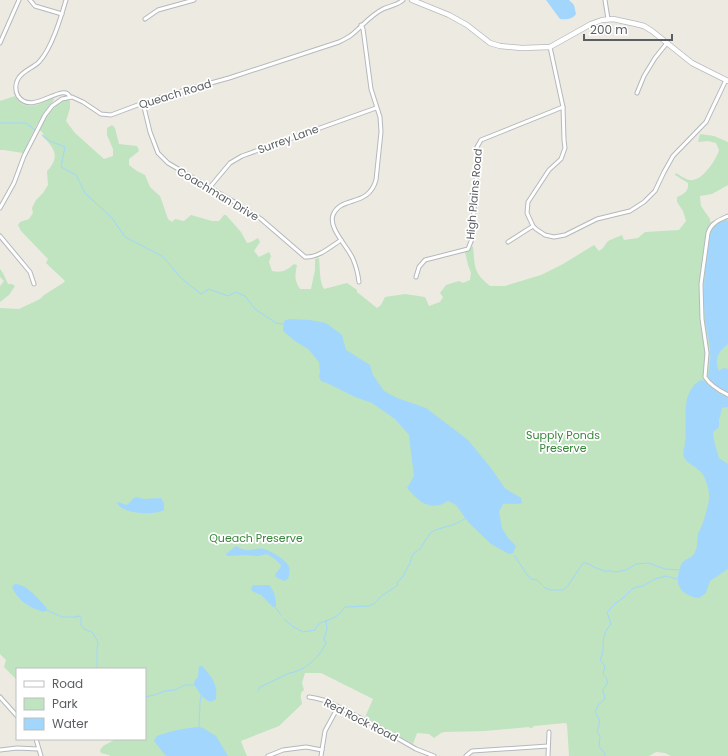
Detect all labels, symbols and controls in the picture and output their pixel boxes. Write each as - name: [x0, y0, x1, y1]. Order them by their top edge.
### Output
- scale bar: [584, 16, 672, 42]
- text: 200 m: [590, 21, 628, 38]
- street label: Queach Road: [137, 75, 213, 113]
- street label: Surrey Lane: [255, 121, 321, 157]
- street label: High Plains Road: [462, 148, 486, 240]
- street label: Coachman Drive: [174, 163, 262, 225]
- park label: Supply Ponds Preserve: [526, 427, 600, 456]
- park label: Queach Preserve: [209, 530, 303, 546]
- legend: [16, 668, 146, 740]
- text: Road: [52, 675, 83, 692]
- street label: Red Rock Road: [321, 694, 401, 746]
- text: Park: [52, 695, 79, 712]
- text: Water: [52, 715, 89, 732]

